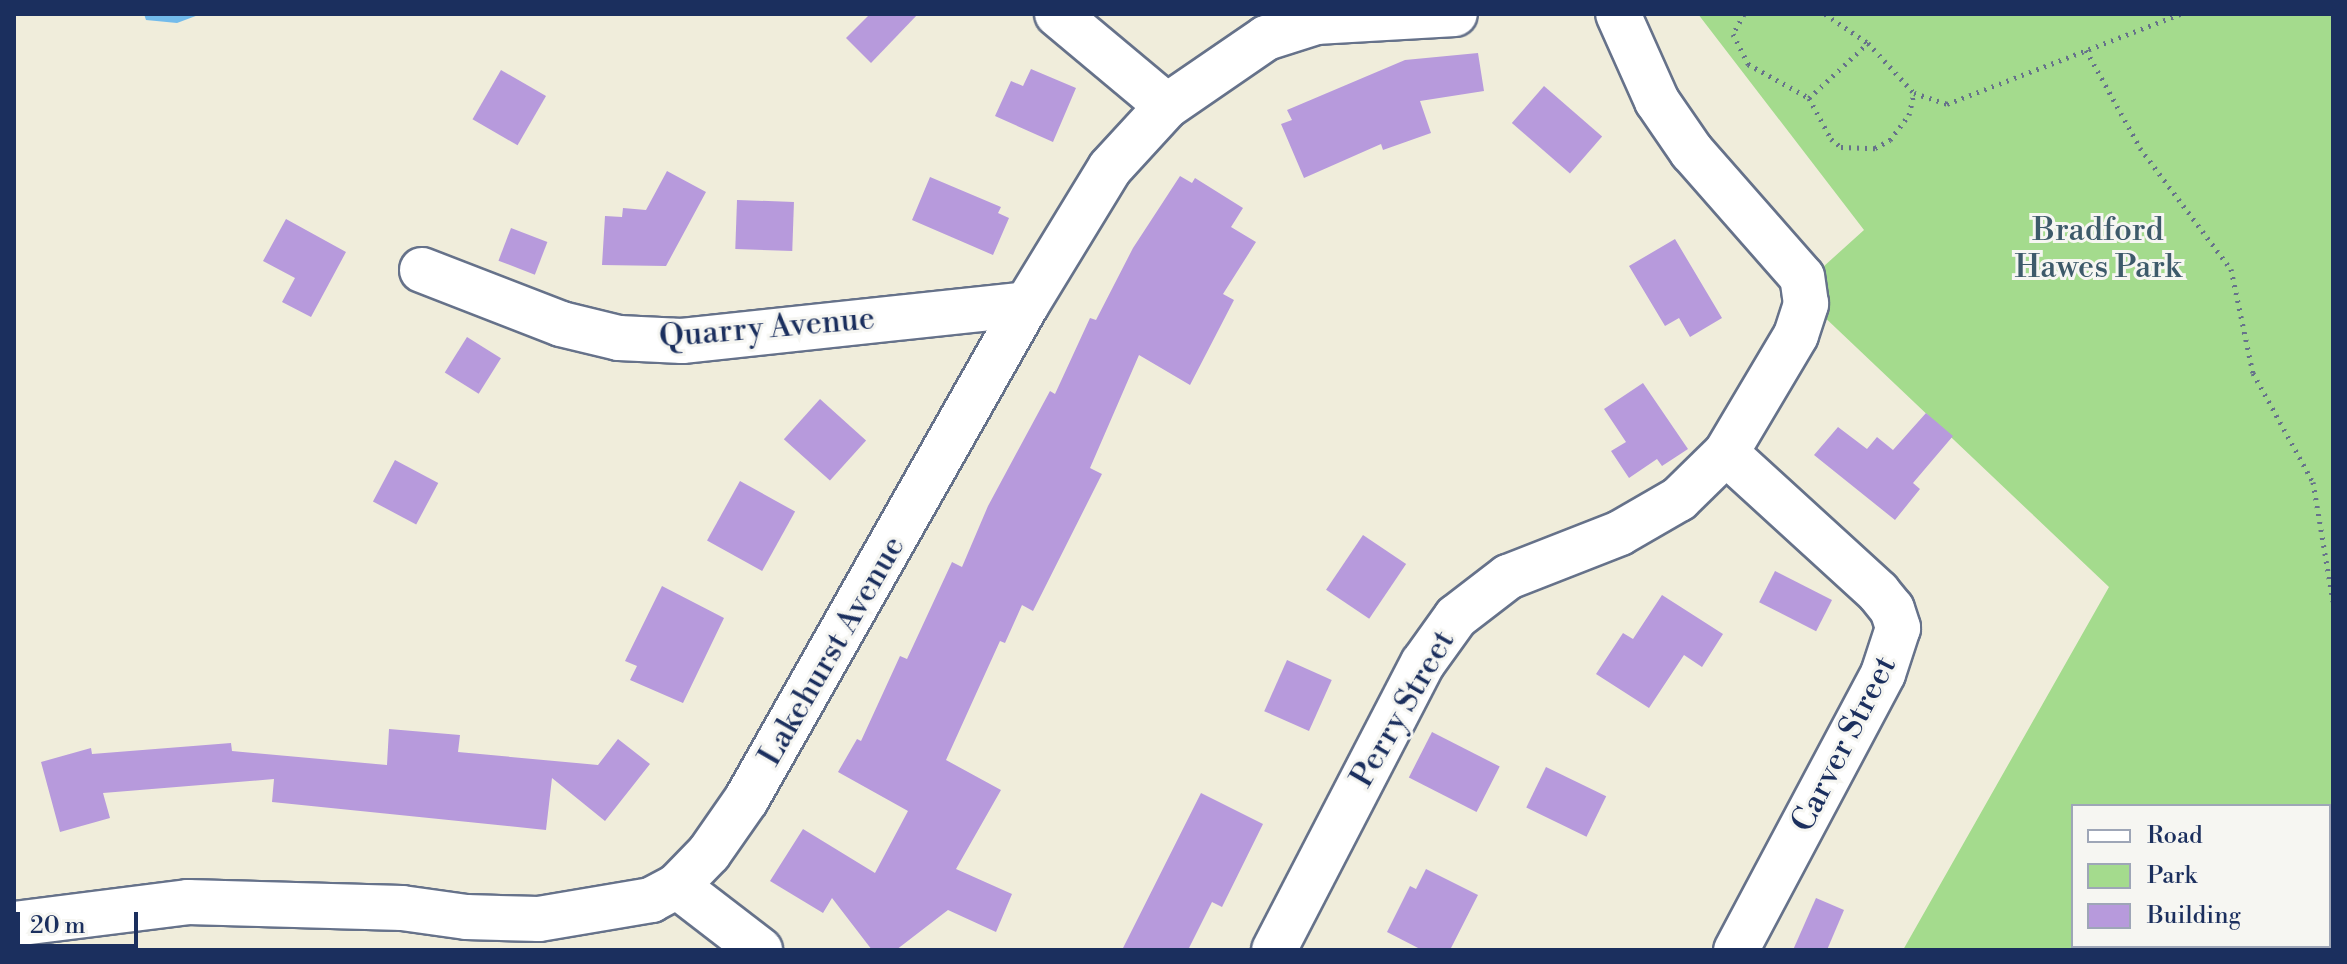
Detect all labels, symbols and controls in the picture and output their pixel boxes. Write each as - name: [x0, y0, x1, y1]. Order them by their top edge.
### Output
- park label: Bradford Hawes Park: [2015, 212, 2181, 287]
- street label: Quarry Avenue: [657, 299, 877, 357]
- street label: Lakehurst Avenue: [751, 529, 913, 773]
- street label: Perry Street: [1343, 624, 1463, 794]
- street label: Carver Street: [1783, 650, 1905, 838]
- legend: [2071, 804, 2331, 948]
- text: Road: [2147, 821, 2203, 851]
- text: Park: [2147, 861, 2197, 891]
- scale bar: [20, 896, 142, 946]
- text: Building: [2147, 901, 2241, 931]
- text: 20 m: [30, 911, 86, 941]

